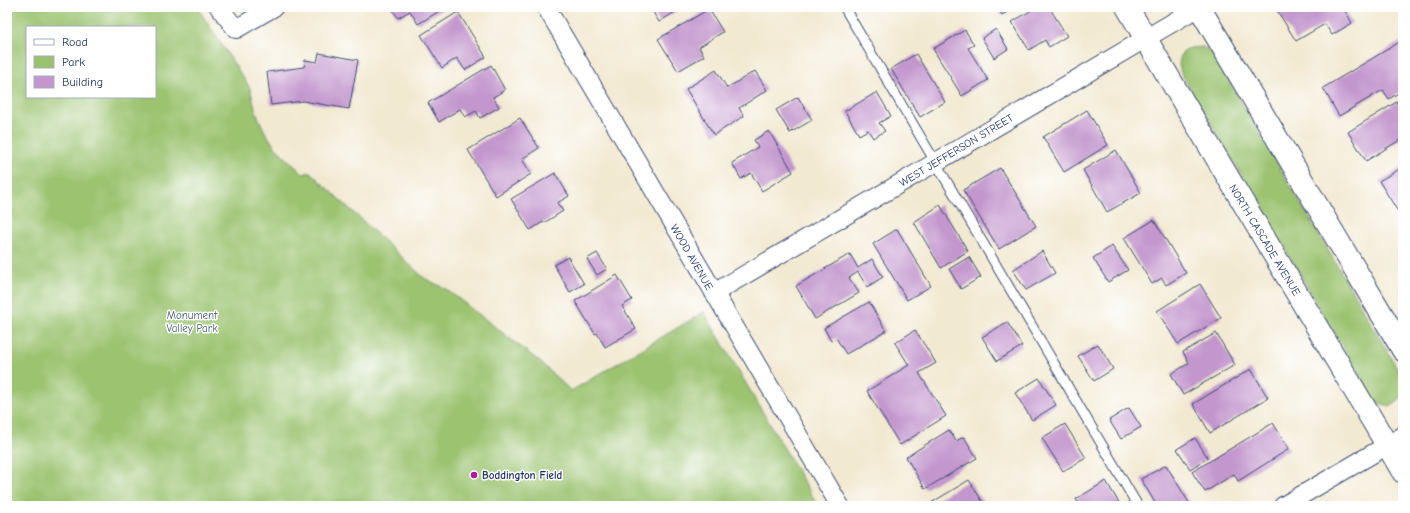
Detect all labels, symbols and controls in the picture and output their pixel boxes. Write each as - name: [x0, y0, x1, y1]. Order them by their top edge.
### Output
- legend: [26, 26, 156, 98]
- text: Road: [62, 35, 88, 49]
- text: Park: [62, 55, 85, 69]
- text: Building: [62, 75, 103, 89]
- street label: WEST JEFFERSON STREET: [897, 111, 1016, 190]
- street label: NORTH CASCADE AVENUE: [1226, 182, 1303, 299]
- street label: WOOD AVENUE: [667, 222, 716, 293]
- park label: Monument Valley Park: [167, 309, 218, 335]
- place label: Boddington Field: [482, 469, 563, 482]
- marker: Boddington Field: [469, 470, 479, 480]

